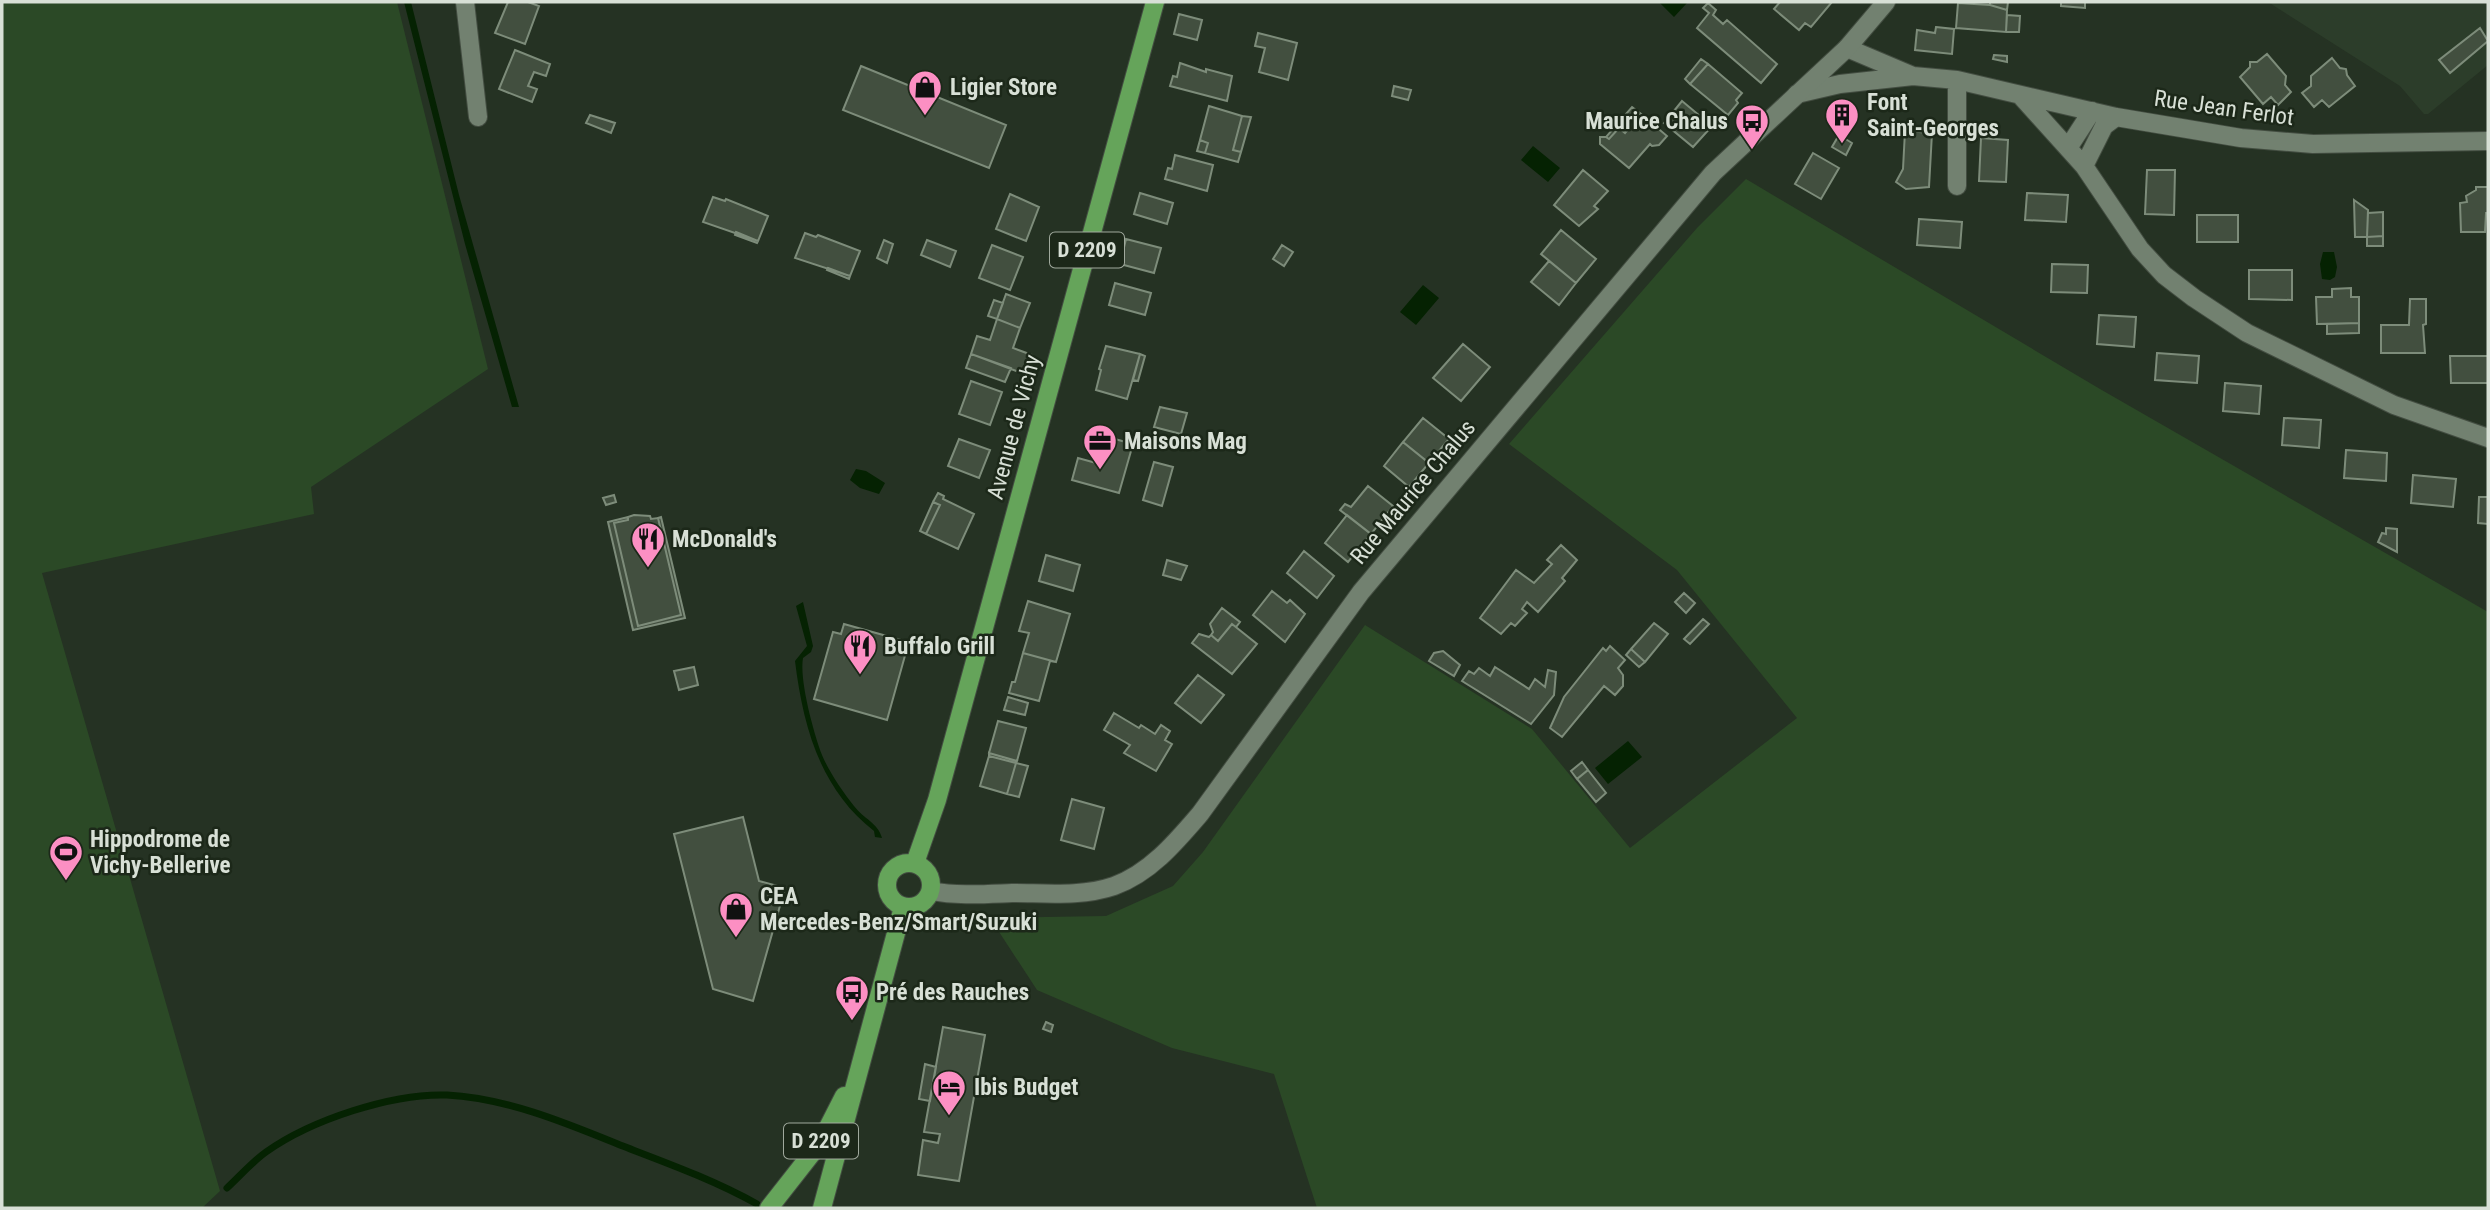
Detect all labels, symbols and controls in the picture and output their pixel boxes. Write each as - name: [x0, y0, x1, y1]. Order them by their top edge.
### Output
- shop icon: Ligier Store: [906, 68, 944, 117]
- place label: Ligier Store: [950, 74, 1057, 101]
- street label: Rue Jean Ferlot: [2152, 85, 2296, 131]
- place label: Font Saint-Georges: [1867, 89, 1999, 142]
- building icon: Font Saint-Georges: [1823, 96, 1861, 145]
- bus stop icon: Maurice Chalus: [1733, 102, 1771, 151]
- place label: Maurice Chalus: [1585, 108, 1728, 135]
- road number: D 2209: [1050, 232, 1124, 268]
- street label: Avenue de Vichy: [982, 351, 1046, 502]
- street label: Rue Maurice Chalus: [1345, 414, 1481, 570]
- office icon: Maisons Mag: [1081, 422, 1119, 471]
- place label: Maisons Mag: [1124, 428, 1247, 455]
- restaurant icon: McDonald's: [629, 520, 667, 569]
- place label: McDonald's: [672, 526, 777, 553]
- restaurant icon: Buffalo Grill: [841, 627, 879, 676]
- place label: Buffalo Grill: [884, 633, 995, 660]
- place label: Hippodrome de Vichy-Bellerive: [90, 826, 231, 879]
- sports icon: Hippodrome de Vichy-Bellerive: [47, 833, 85, 882]
- place label: CEA Mercedes-Benz/Smart/Suzuki: [760, 883, 1037, 936]
- shop icon: CEA Mercedes-Benz/Smart/Suzuki: [717, 890, 755, 939]
- bus stop icon: Pré des Rauches: [833, 973, 871, 1022]
- place label: Pré des Rauches: [876, 979, 1029, 1006]
- hotel icon: Ibis Budget: [930, 1068, 968, 1117]
- place label: Ibis Budget: [974, 1074, 1078, 1101]
- road number: D 2209: [784, 1124, 858, 1158]

